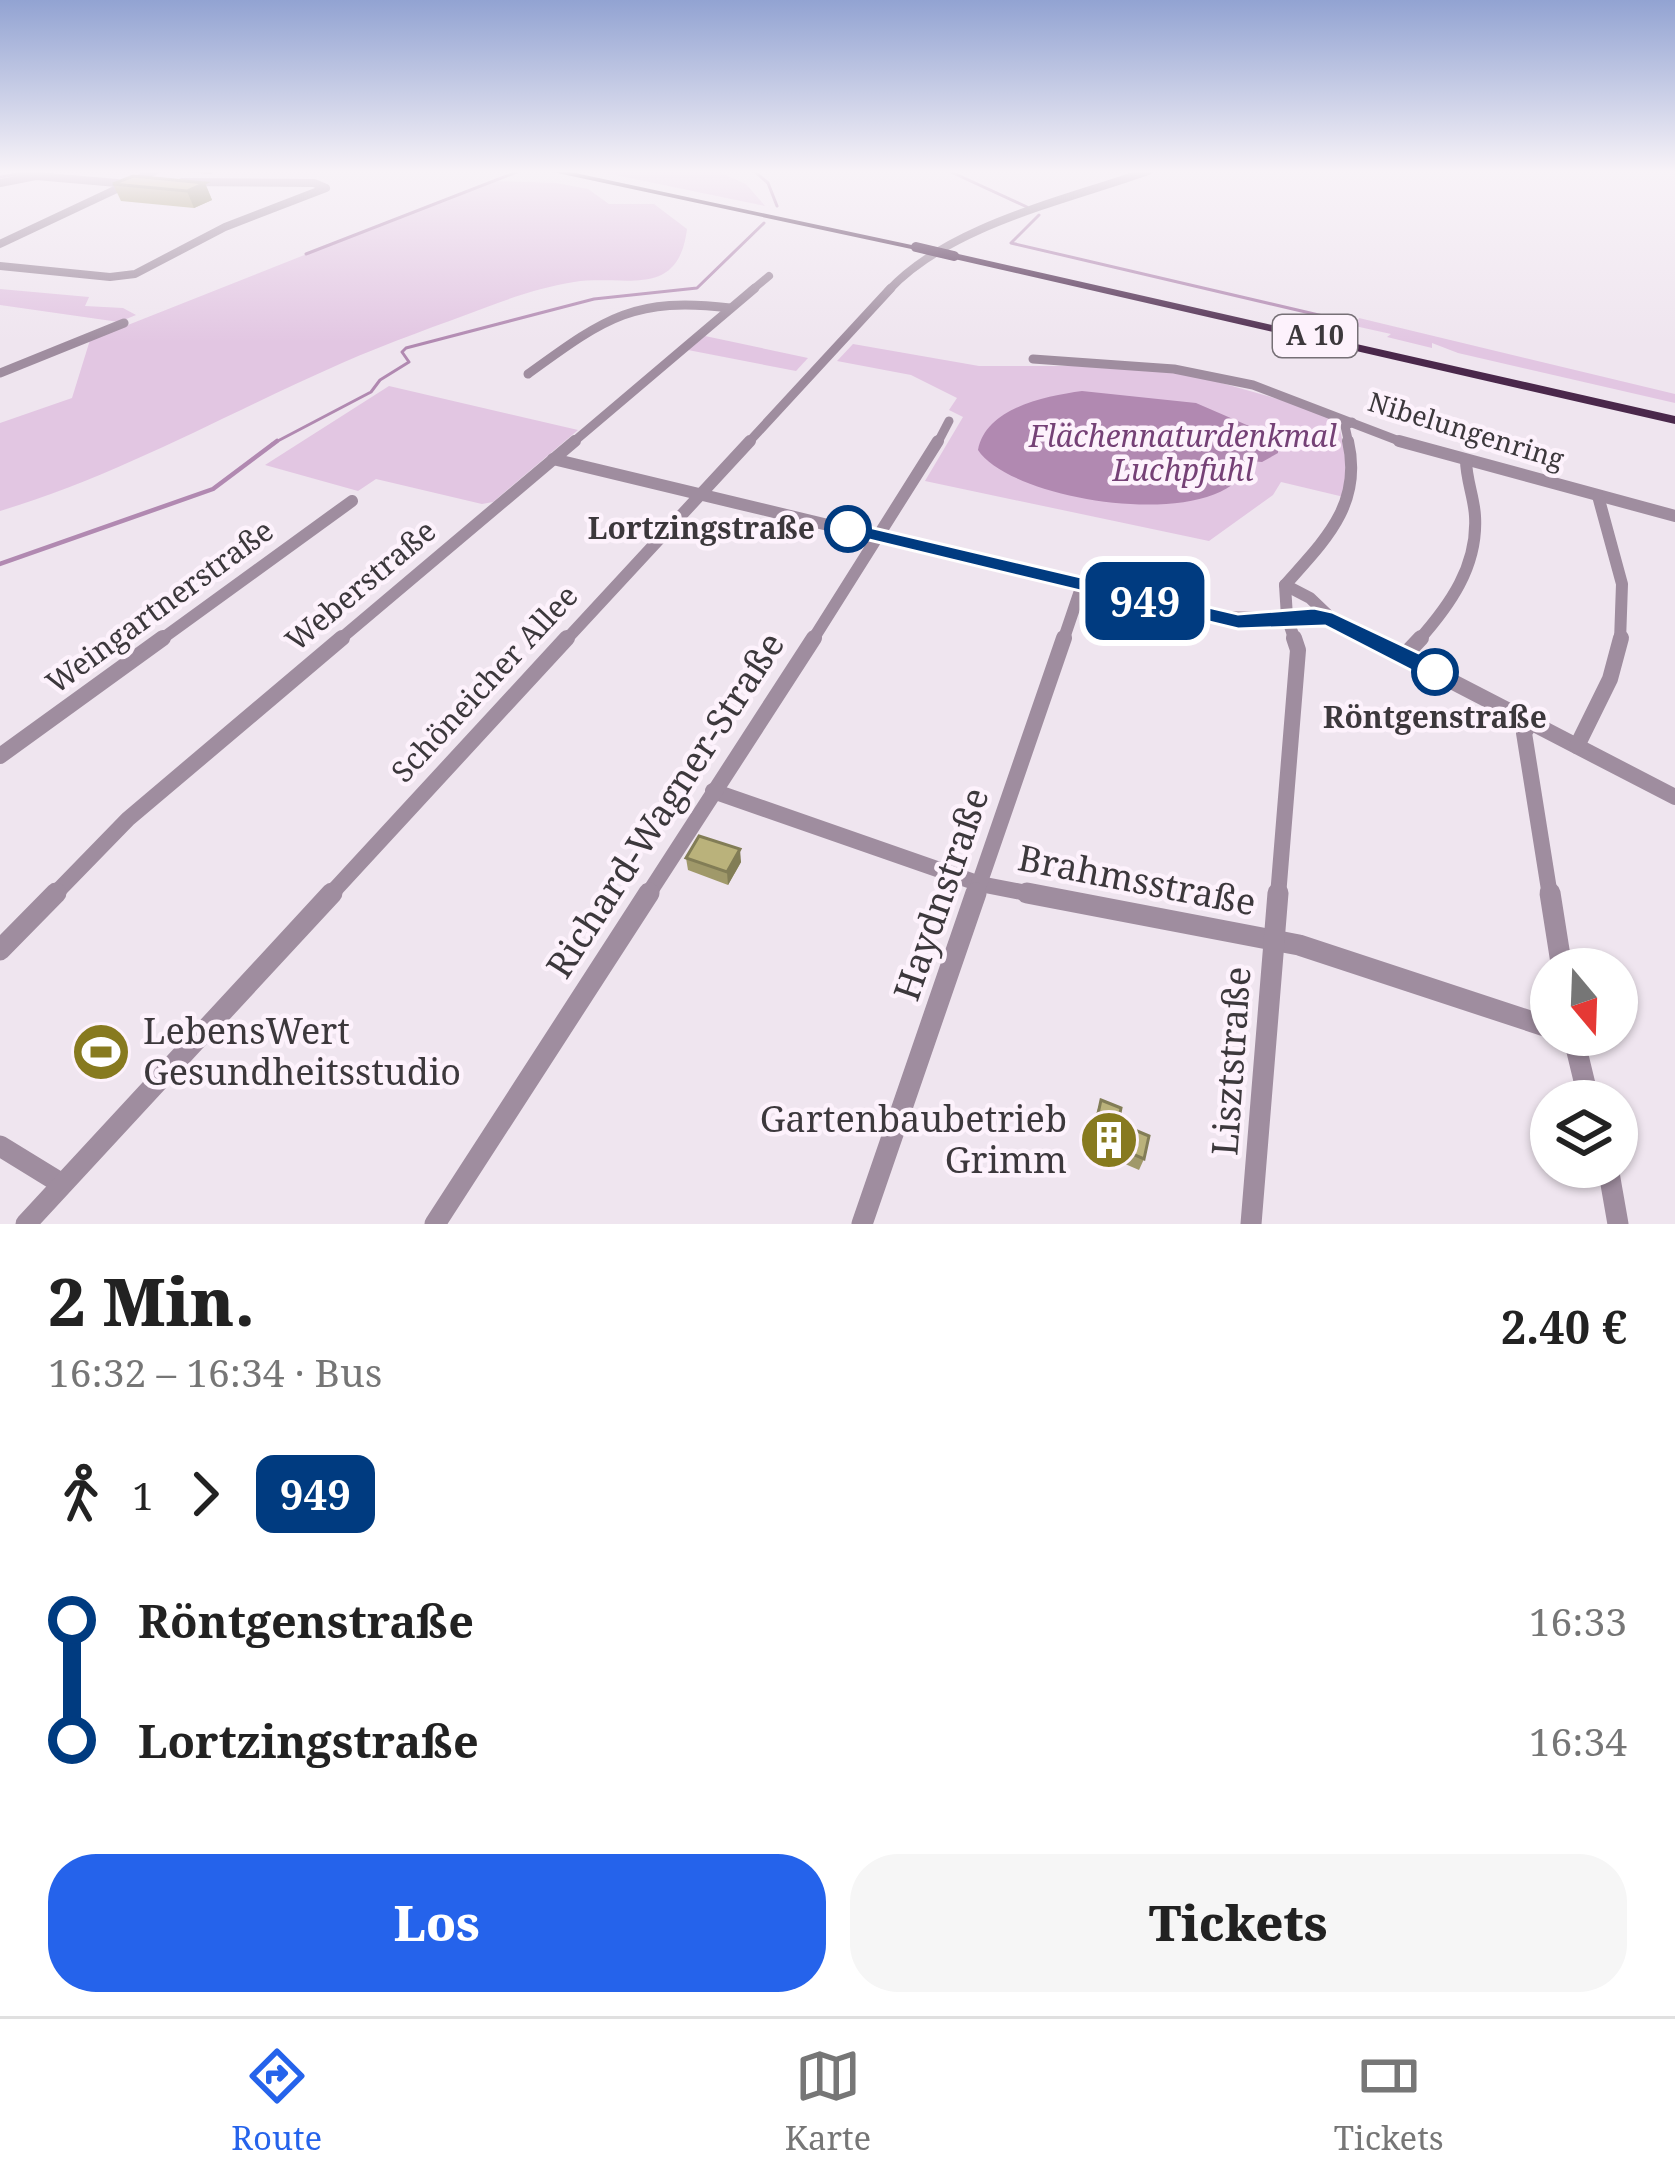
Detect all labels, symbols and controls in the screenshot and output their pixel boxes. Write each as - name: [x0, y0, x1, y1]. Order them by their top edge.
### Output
- road number: A 10: [1273, 315, 1357, 357]
- street label: Nibelungenring: [1364, 382, 1569, 477]
- park label: Flächennaturdenkmal Luchpfuhl: [1028, 415, 1337, 490]
- place label: Lortzingstraße: [588, 507, 815, 548]
- marker: Lortzingstraße: [826, 507, 870, 551]
- street label: Weingartnerstraße: [37, 509, 281, 702]
- street label: Weberstraße: [276, 510, 444, 660]
- line badge: 949: [1076, 562, 1214, 640]
- text: 949: [1109, 572, 1181, 629]
- street label: Schöneicher Allee: [382, 575, 586, 791]
- street label: Richard-Wagner-Straße: [534, 622, 795, 987]
- marker: Röntgenstraße: [1413, 650, 1457, 694]
- place label: Röntgenstraße: [1323, 696, 1547, 737]
- street label: Haydnstraße: [881, 781, 1000, 1007]
- street label: Brahmsstraße: [1014, 832, 1260, 927]
- north arrow: [1530, 948, 1638, 1056]
- map controls: [1530, 948, 1638, 1188]
- street label: Lisztstraße: [1199, 965, 1262, 1157]
- place label: LebensWert Gesundheitsstudio: [143, 1006, 461, 1096]
- sports icon: LebensWert Gesundheitsstudio: [70, 1021, 132, 1083]
- button: layers: [1530, 1080, 1638, 1188]
- place label: Gartenbaubetrieb Grimm: [760, 1094, 1067, 1184]
- building icon: Gartenbaubetrieb Grimm: [1078, 1109, 1140, 1171]
- text: 2 Min.: [48, 1255, 255, 1345]
- text: 2.40 €: [1501, 1296, 1627, 1357]
- text: 16:32 – 16:34 · Bus: [48, 1345, 382, 1398]
- icon: walk: [48, 1461, 114, 1527]
- icon: forward: [172, 1461, 238, 1527]
- text: 949: [280, 1465, 351, 1522]
- text: 1: [132, 1468, 154, 1521]
- text: Röntgenstraße: [138, 1590, 474, 1651]
- text: 16:33: [1529, 1594, 1627, 1647]
- text: Lortzingstraße: [138, 1710, 479, 1771]
- text: 16:34: [1529, 1714, 1627, 1767]
- button: Los: [48, 1854, 826, 1992]
- button: Tickets: [850, 1854, 1627, 1992]
- tab: Route: [231, 2043, 322, 2160]
- tab: Karte: [785, 2043, 871, 2160]
- tab: Tickets: [1334, 2043, 1444, 2160]

